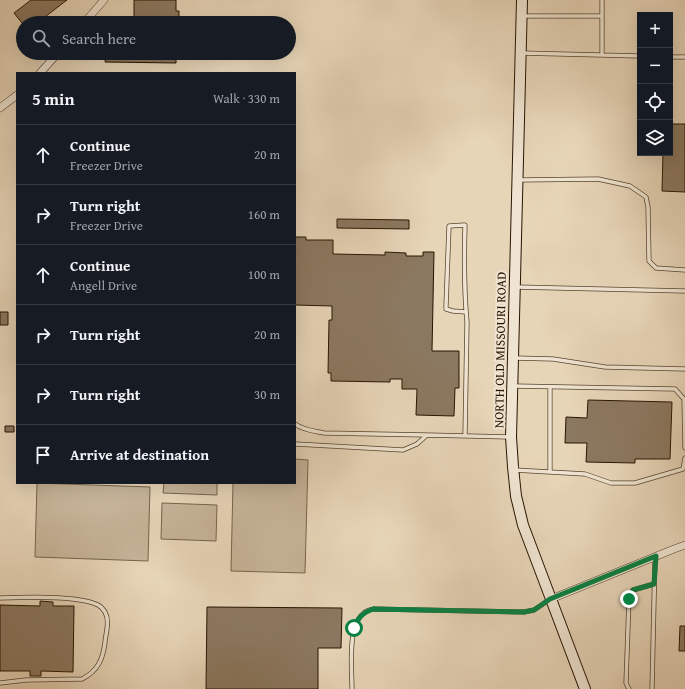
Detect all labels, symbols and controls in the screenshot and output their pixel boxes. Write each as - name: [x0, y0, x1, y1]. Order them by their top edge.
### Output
- map controls: [637, 12, 673, 156]
- button: +: [637, 12, 673, 48]
- search box: [16, 16, 296, 60]
- icon: search: [30, 27, 52, 49]
- text: Search here: [62, 28, 136, 49]
- button: −: [637, 48, 673, 84]
- button: locate: [637, 84, 673, 120]
- text: 5 min: [32, 86, 74, 111]
- text: Walk · 330 m: [213, 89, 280, 108]
- button: layers: [637, 120, 673, 156]
- text: Continue: [70, 135, 131, 156]
- icon: ahead: [32, 144, 54, 166]
- text: 20 m: [254, 145, 280, 164]
- text: Freezer Drive: [70, 156, 143, 175]
- text: Turn right: [70, 195, 141, 216]
- icon: right: [32, 204, 54, 226]
- text: 160 m: [248, 205, 280, 224]
- text: Freezer Drive: [70, 216, 143, 235]
- text: Continue: [70, 255, 131, 276]
- icon: ahead: [32, 264, 54, 286]
- text: 100 m: [248, 265, 280, 284]
- street label: NORTH OLD MISSOURI ROAD: [489, 272, 511, 428]
- text: Angell Drive: [70, 276, 137, 295]
- icon: right: [32, 324, 54, 346]
- text: Turn right: [70, 324, 141, 345]
- text: 20 m: [254, 325, 280, 344]
- icon: right: [32, 384, 54, 406]
- text: Turn right: [70, 384, 141, 405]
- text: 30 m: [254, 385, 280, 404]
- icon: arrive: [32, 444, 54, 466]
- text: Arrive at destination: [70, 444, 209, 465]
- route end: [620, 590, 638, 608]
- route start: [345, 619, 363, 637]

